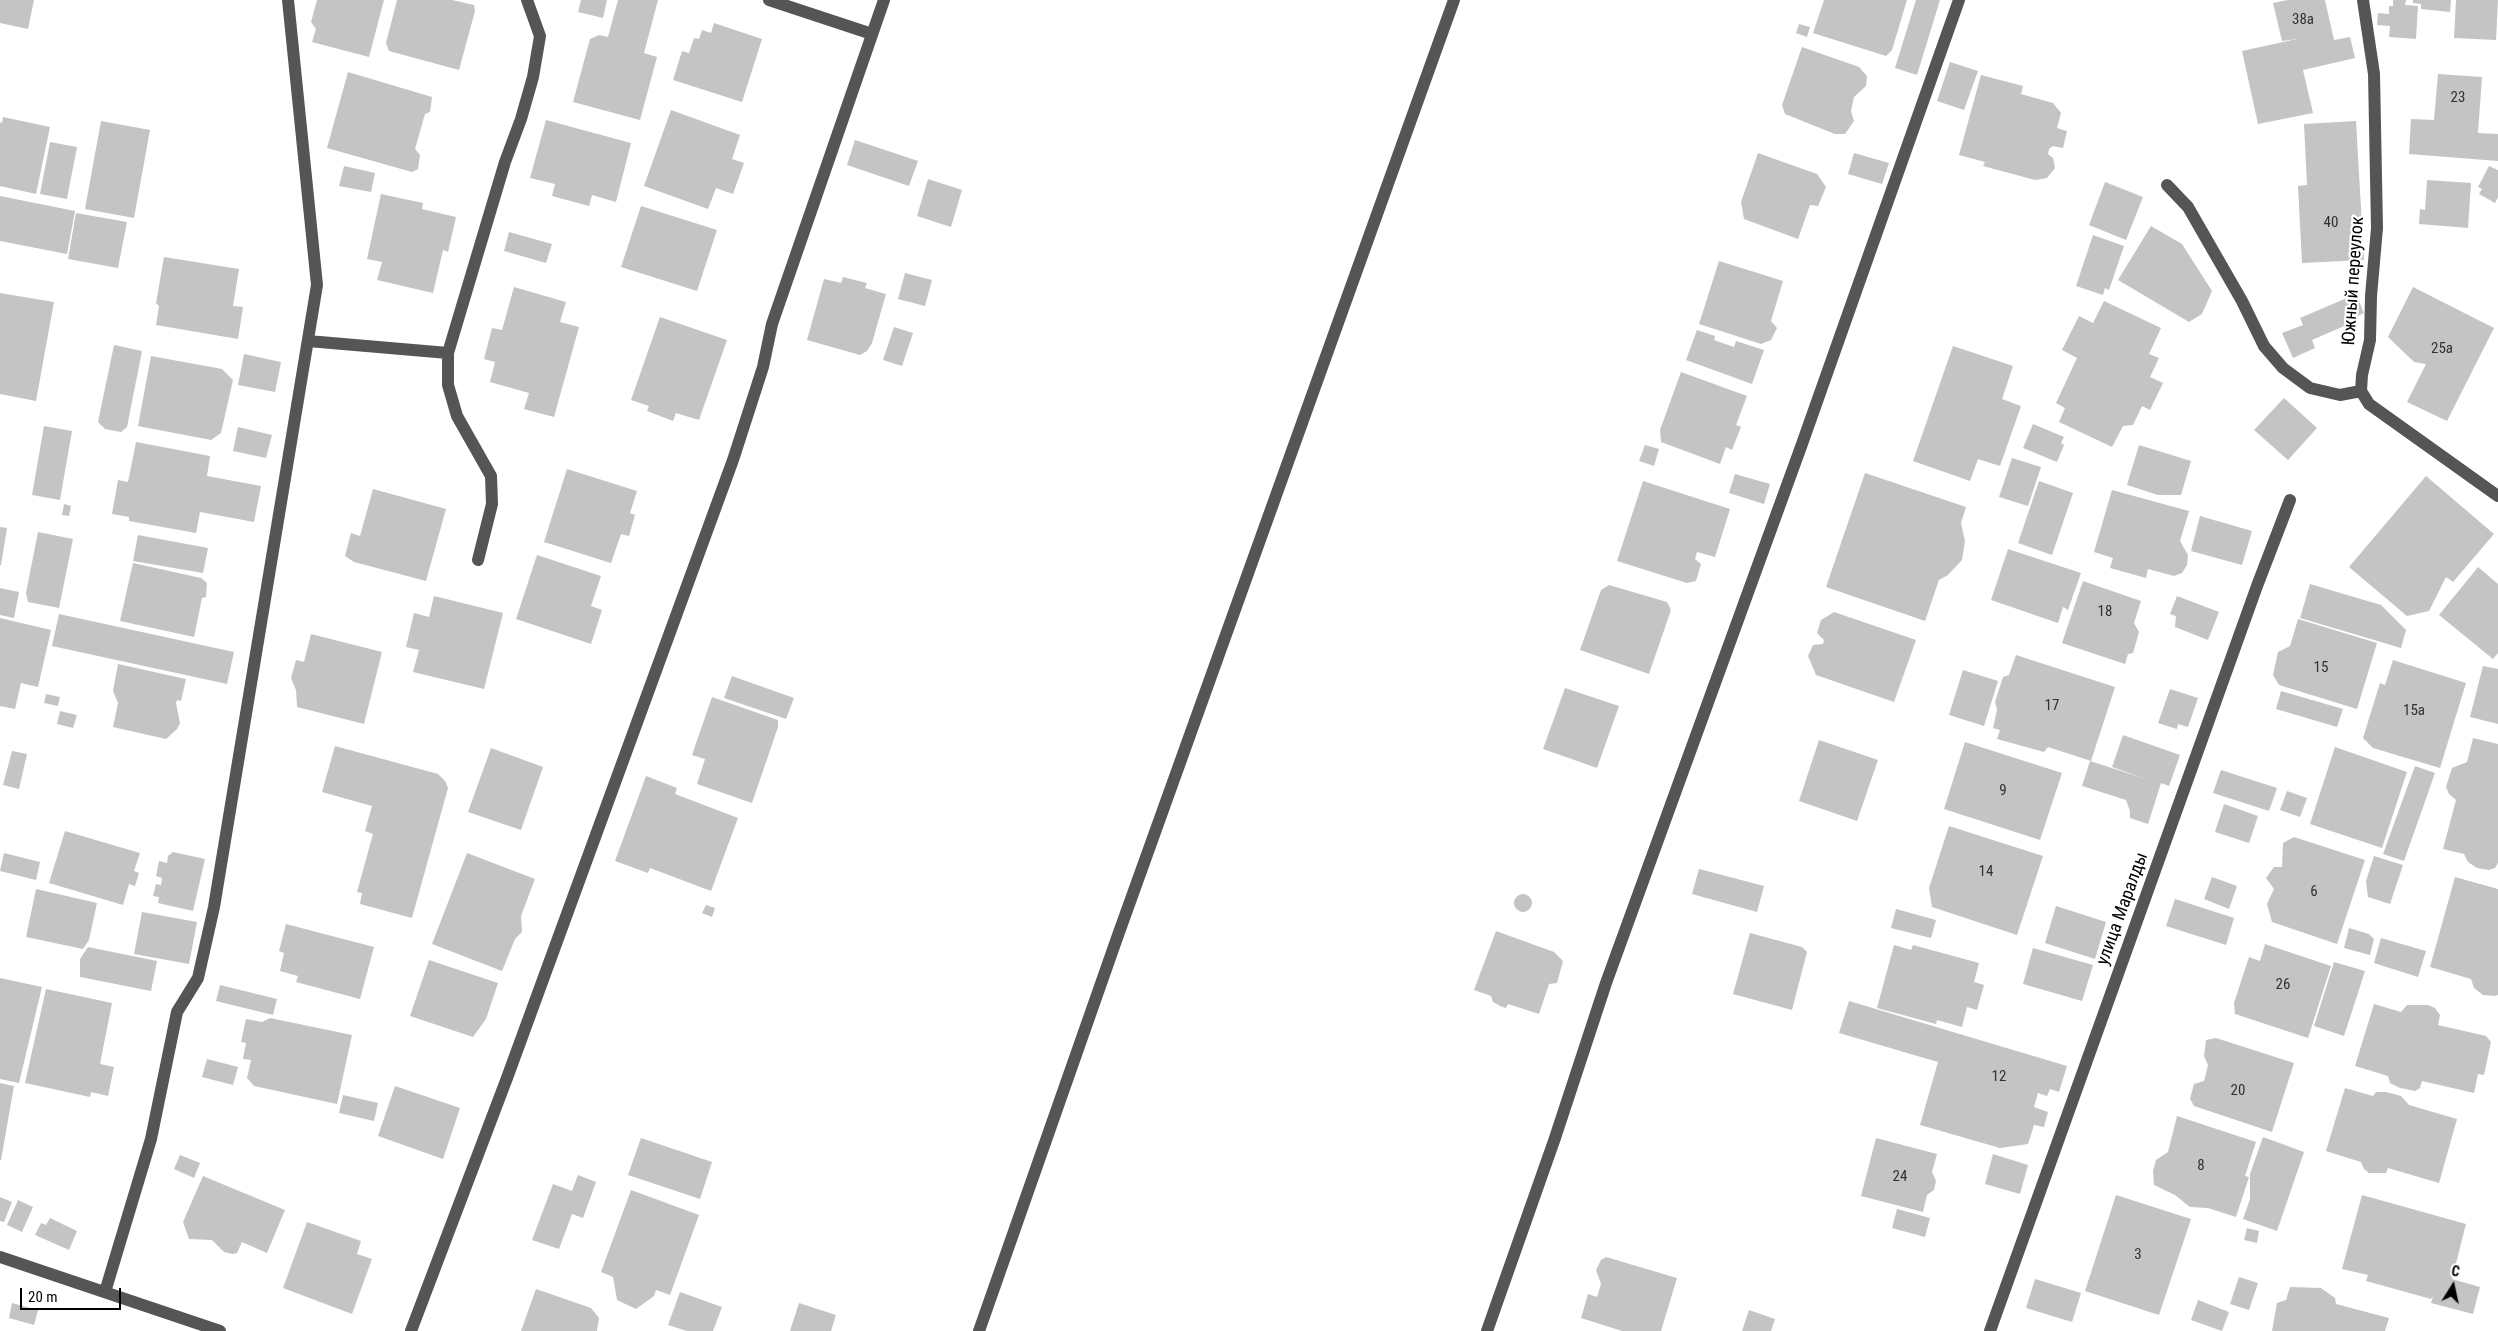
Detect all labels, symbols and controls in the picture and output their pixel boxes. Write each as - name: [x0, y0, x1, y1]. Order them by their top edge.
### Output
- house number: 38а: [2292, 11, 2314, 29]
- house number: 23: [2451, 89, 2465, 107]
- house number: 40: [2324, 214, 2338, 232]
- street label: Южный переулок: [2339, 216, 2369, 346]
- house number: 25а: [2431, 340, 2453, 358]
- house number: 18: [2098, 603, 2112, 621]
- house number: 15: [2314, 659, 2328, 677]
- house number: 17: [2045, 697, 2059, 715]
- house number: 15а: [2403, 702, 2425, 720]
- house number: 9: [1999, 782, 2007, 800]
- street label: улица Маралды: [2093, 850, 2153, 968]
- house number: 14: [1979, 863, 1993, 881]
- house number: 6: [2310, 883, 2318, 901]
- house number: 26: [2276, 976, 2290, 994]
- house number: 12: [1992, 1068, 2006, 1086]
- house number: 20: [2231, 1082, 2245, 1100]
- house number: 8: [2197, 1157, 2205, 1175]
- house number: 24: [1893, 1168, 1907, 1186]
- house number: 3: [2134, 1246, 2142, 1264]
- north arrow: [2428, 1261, 2478, 1311]
- text: С: [2450, 1263, 2461, 1280]
- scale bar: [22, 1278, 124, 1310]
- text: 20 m: [28, 1288, 58, 1306]

